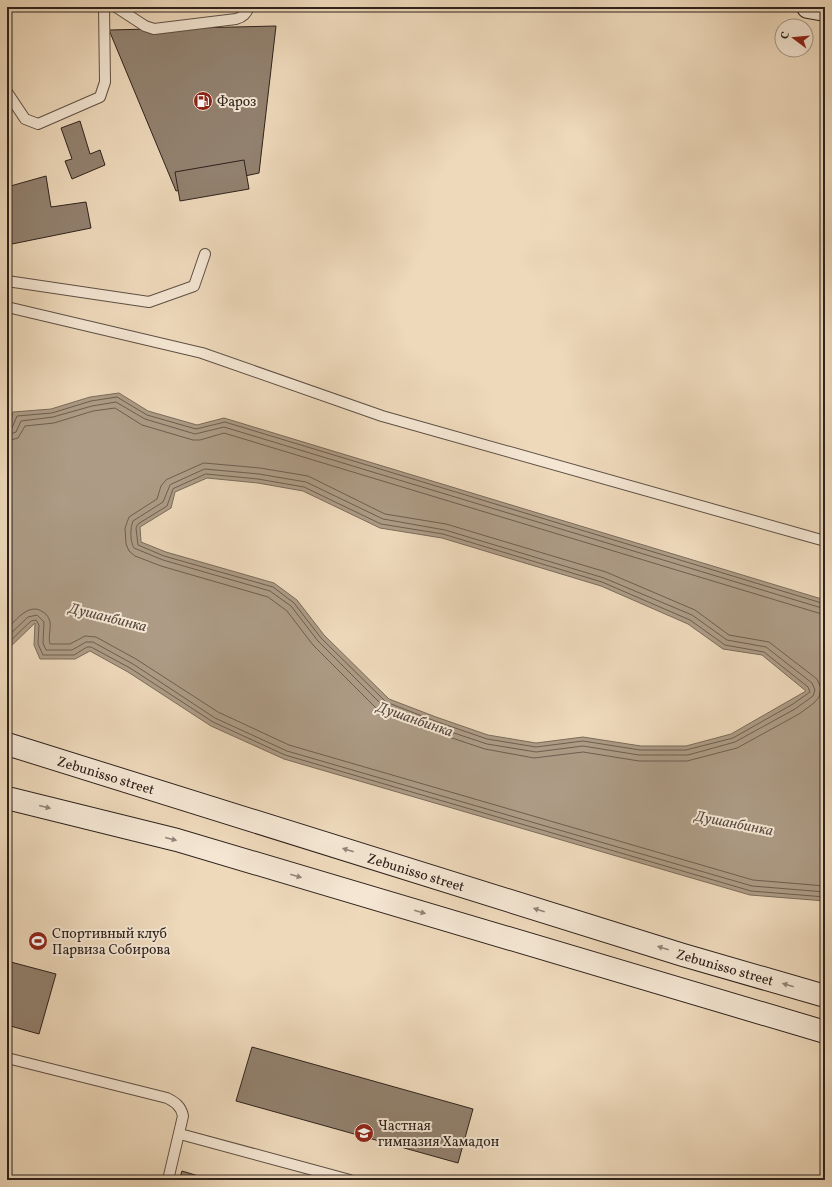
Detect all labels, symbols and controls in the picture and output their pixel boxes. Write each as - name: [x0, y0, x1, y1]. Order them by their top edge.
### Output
- north arrow: [774, 18, 814, 58]
- text: С: [778, 30, 794, 41]
- fuel station icon: Фароз: [192, 90, 214, 112]
- place label: Фароз: [217, 93, 256, 112]
- water label: Душанбинка: [65, 598, 149, 638]
- water label: Душанбинка: [372, 697, 456, 743]
- street label: Zebunisso street: [55, 753, 157, 800]
- one-way arrow: [39, 804, 51, 810]
- water label: Душанбинка: [692, 806, 775, 842]
- one-way arrow: [165, 836, 177, 842]
- one-way arrow: [341, 847, 353, 853]
- street label: Zebunisso street: [365, 850, 467, 897]
- one-way arrow: [290, 873, 302, 879]
- one-way arrow: [532, 907, 544, 913]
- one-way arrow: [415, 909, 427, 915]
- place label: Спортивный клуб Парвиза Собирова: [52, 925, 171, 960]
- sports icon: Спортивный клуб Парвиза Собирова: [27, 930, 49, 952]
- one-way arrow: [656, 945, 668, 951]
- street label: Zebunisso street: [674, 945, 776, 991]
- one-way arrow: [781, 982, 793, 988]
- place label: Частная гимназия Хамадон: [378, 1117, 500, 1152]
- school or university icon: Частная гимназия Хамадон: [353, 1122, 375, 1144]

